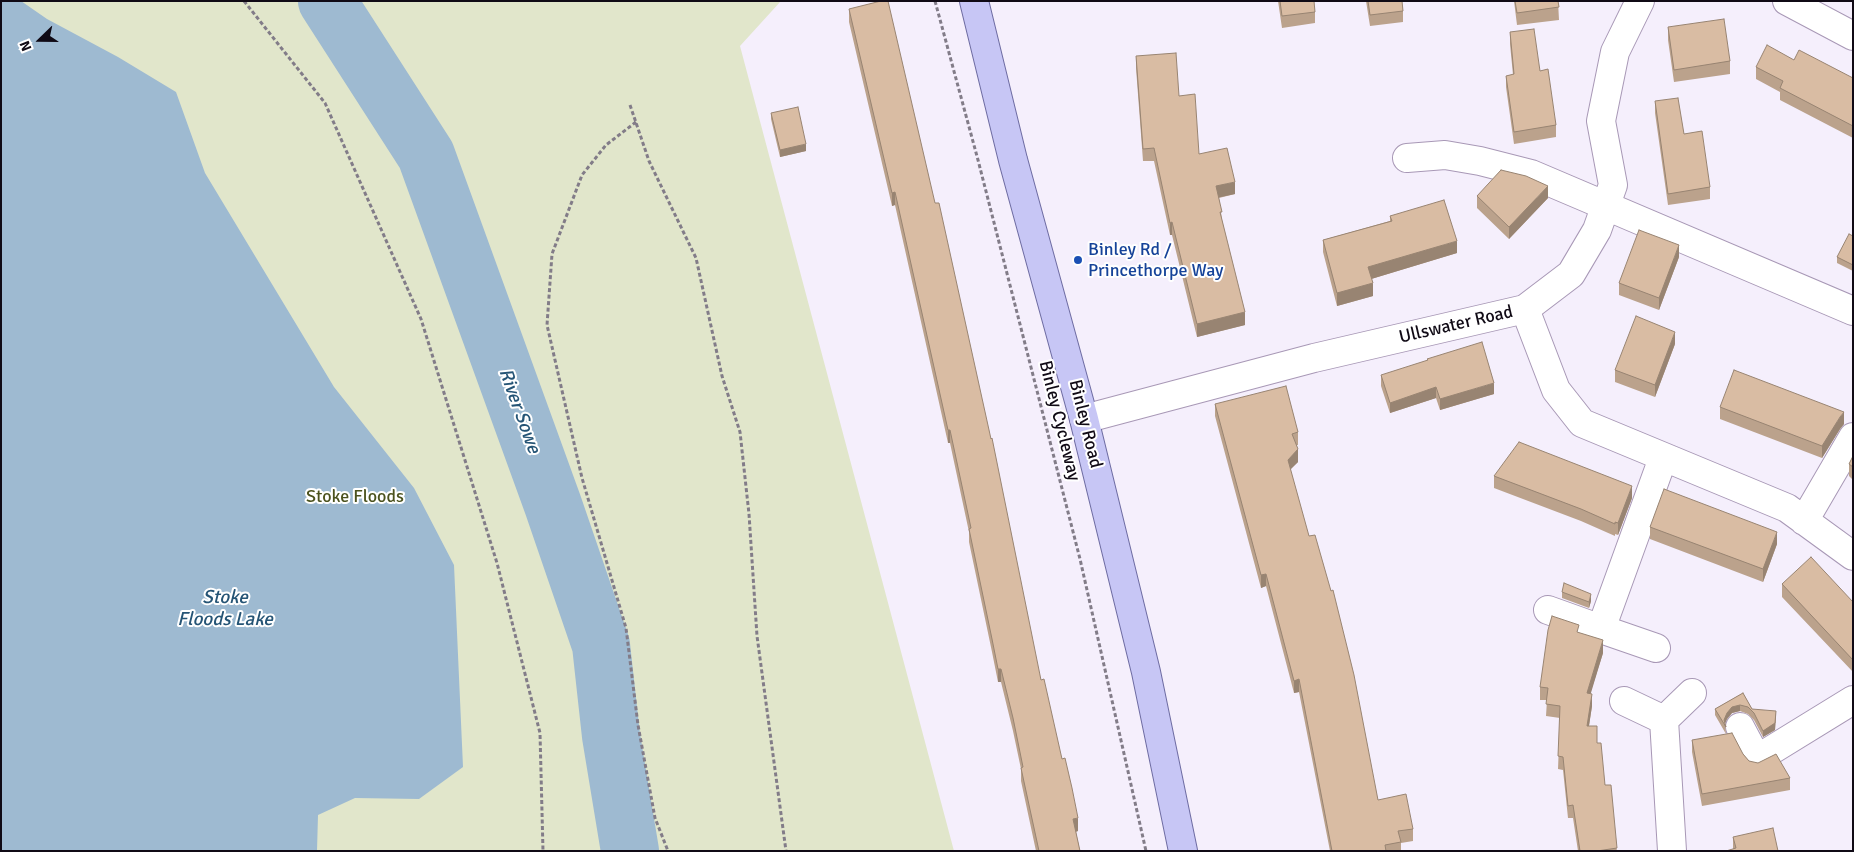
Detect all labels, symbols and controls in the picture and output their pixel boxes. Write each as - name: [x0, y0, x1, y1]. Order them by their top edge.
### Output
- north arrow: [15, 15, 65, 65]
- text: N: [16, 38, 35, 54]
- place label: Binley Rd / Princethorpe Way: [1088, 239, 1224, 282]
- marker: Binley Rd / Princethorpe Way: [1072, 254, 1084, 266]
- street label: Ullswater Road: [1397, 301, 1515, 349]
- street label: Binley Cycleway: [1034, 359, 1084, 483]
- water label: River Sowe: [493, 365, 545, 457]
- street label: Binley Road: [1064, 378, 1106, 470]
- park label: Stoke Floods: [306, 486, 404, 508]
- water label: Stoke Floods Lake: [177, 587, 273, 631]

